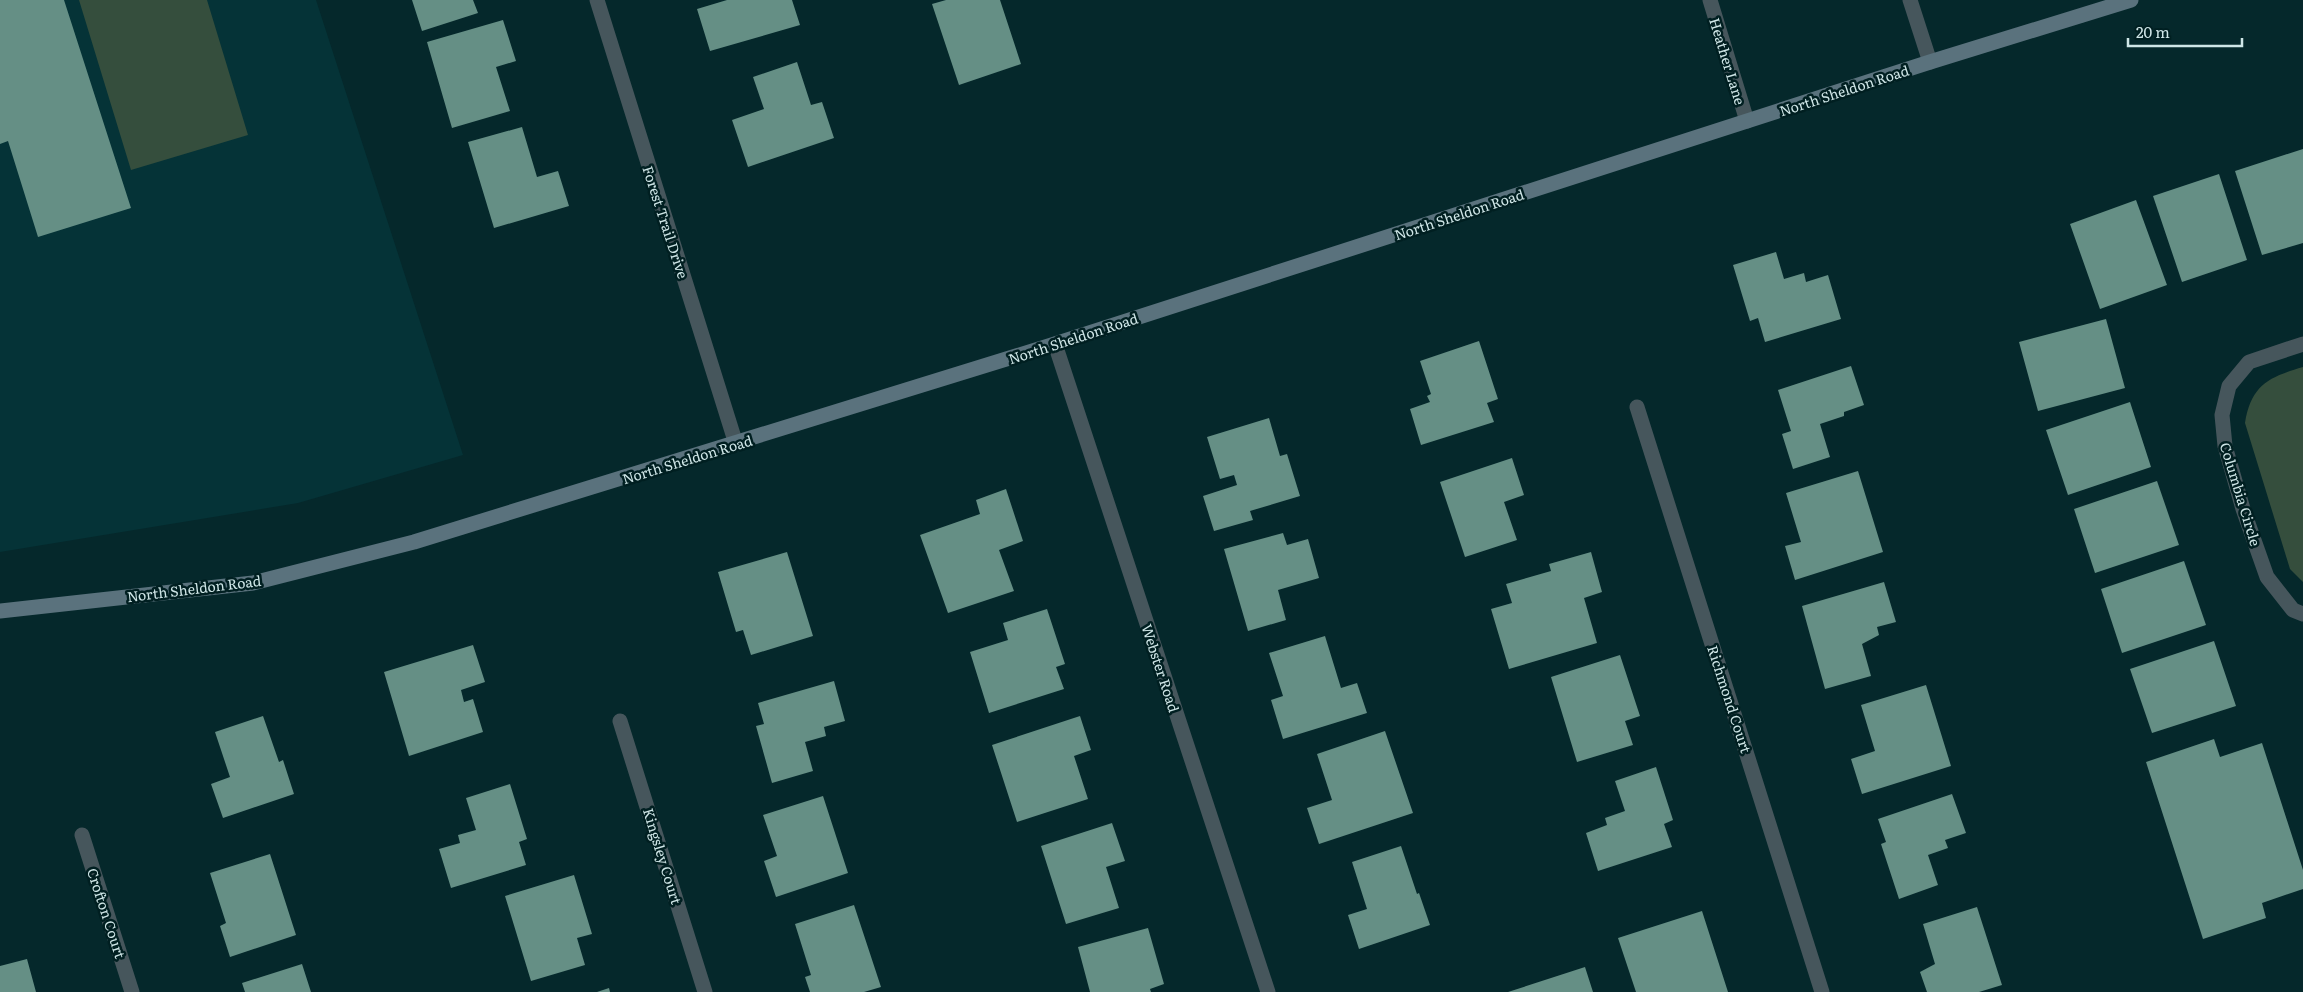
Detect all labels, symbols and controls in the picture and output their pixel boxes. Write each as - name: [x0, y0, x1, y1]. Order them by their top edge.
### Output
- street label: Heather Lane: [1705, 15, 1751, 107]
- scale bar: [2128, 15, 2242, 47]
- text: 20 m: [2136, 20, 2170, 43]
- street label: North Sheldon Road: [1777, 59, 1912, 120]
- street label: Forest Trail Drive: [638, 163, 694, 281]
- street label: North Sheldon Road: [1392, 183, 1527, 244]
- street label: North Sheldon Road: [1006, 307, 1141, 368]
- street label: North Sheldon Road: [619, 430, 755, 488]
- street label: Columbia Circle: [2216, 440, 2266, 548]
- street label: North Sheldon Road: [126, 570, 263, 606]
- street label: Webster Road: [1137, 621, 1185, 715]
- street label: Richmond Court: [1703, 643, 1757, 756]
- street label: Kingsley Court: [639, 805, 687, 907]
- street label: Crofton Court: [83, 865, 131, 961]

